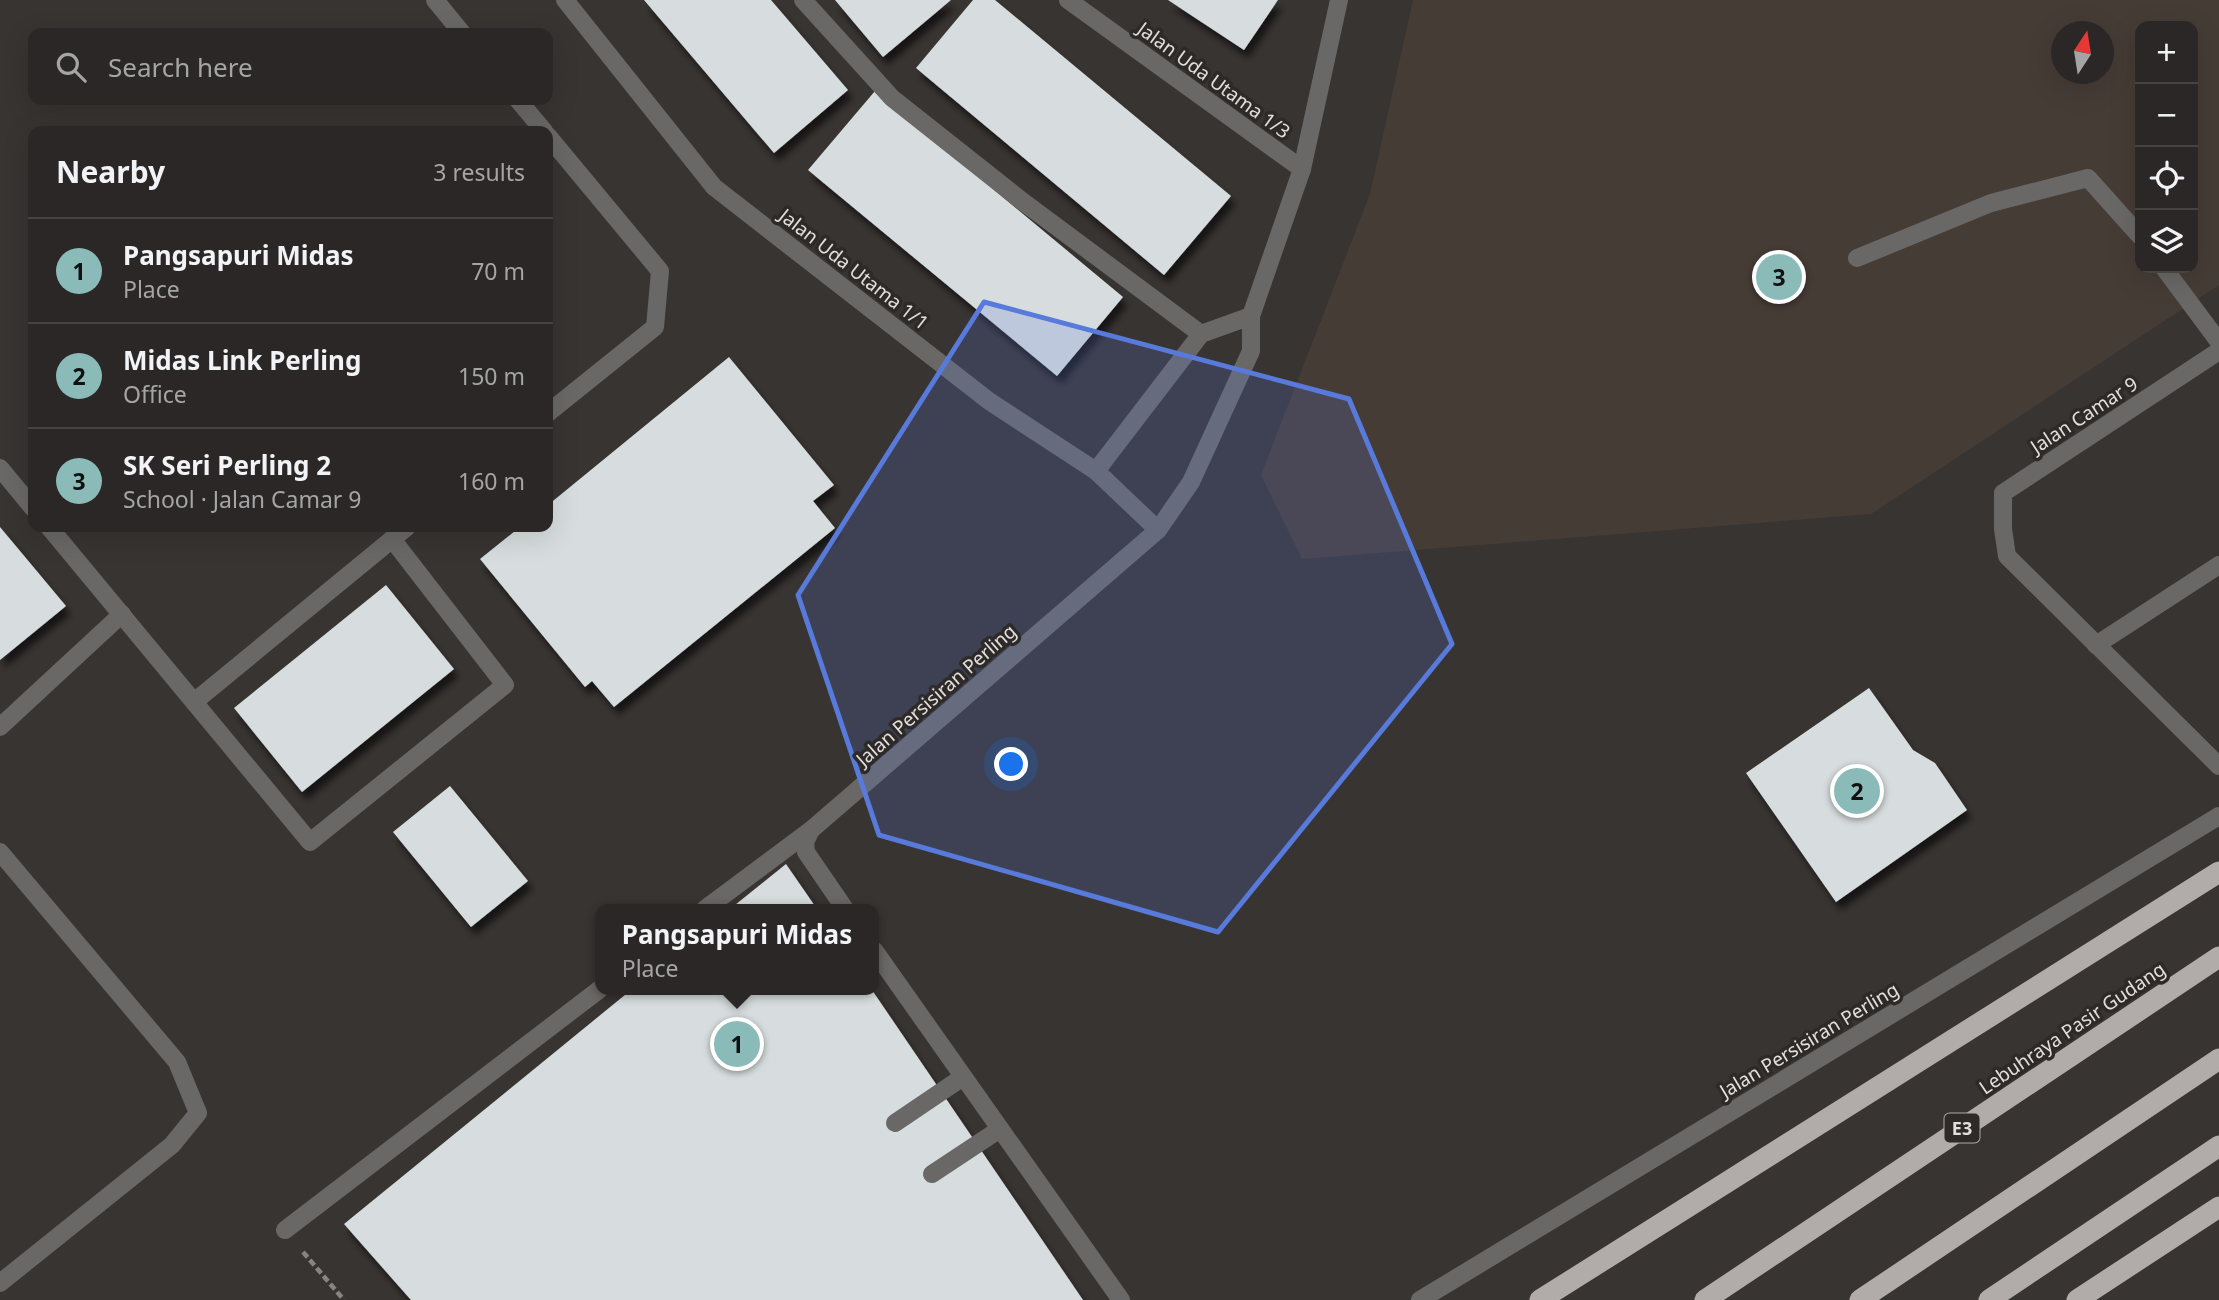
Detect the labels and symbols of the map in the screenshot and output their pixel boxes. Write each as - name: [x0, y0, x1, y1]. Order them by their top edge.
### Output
- street label: Jalan Uda Utama 1/3: [1131, 15, 1296, 144]
- north arrow: [2051, 21, 2114, 84]
- street label: Jalan Uda Utama 1/1: [772, 201, 934, 336]
- pin: 3: [1756, 251, 1802, 303]
- street label: Jalan Camar 9: [2024, 371, 2143, 460]
- street label: Jalan Persisiran Perling: [849, 618, 1022, 773]
- your location: [994, 747, 1028, 781]
- pin: 2: [1834, 765, 1880, 817]
- street label: Lebuhraya Pasir Gudang: [1974, 956, 2170, 1100]
- street label: Jalan Persisiran Perling: [1713, 976, 1903, 1105]
- pin: 1: [714, 1018, 760, 1070]
- road number: E3: [1944, 1114, 1980, 1142]

